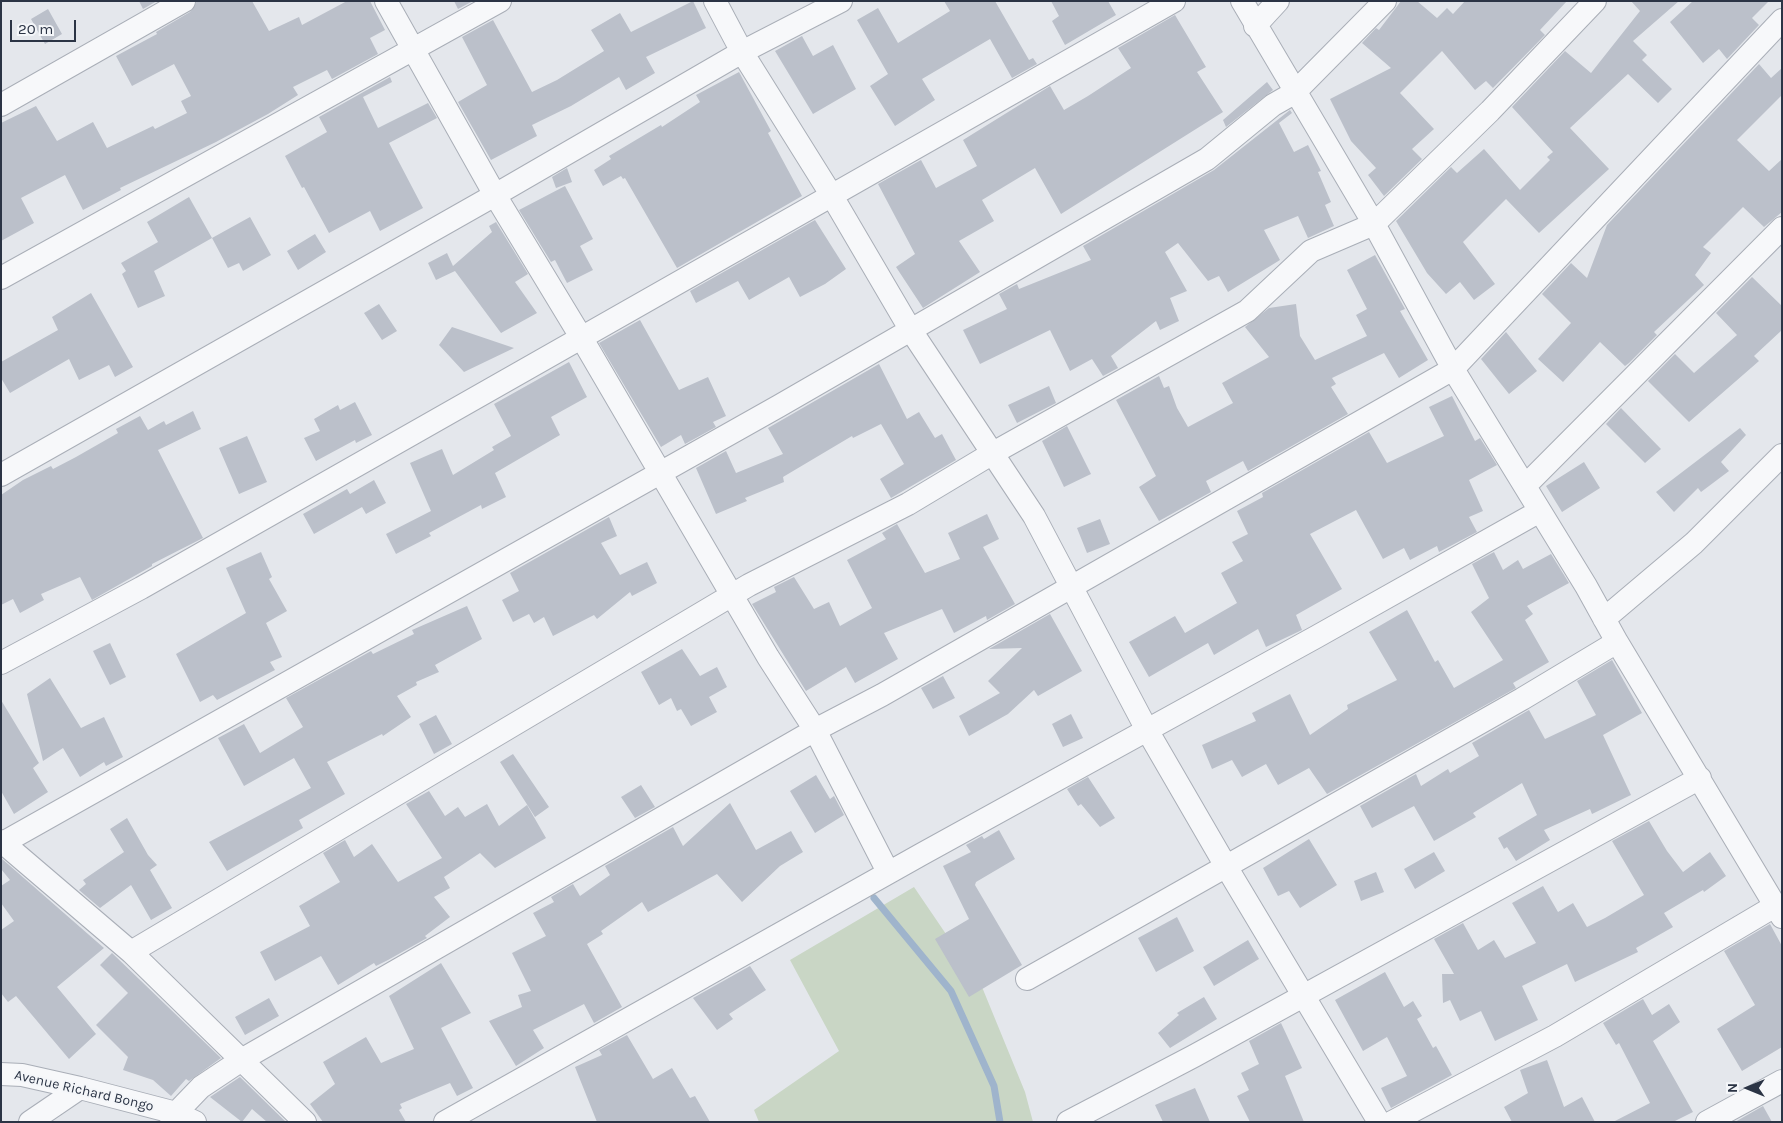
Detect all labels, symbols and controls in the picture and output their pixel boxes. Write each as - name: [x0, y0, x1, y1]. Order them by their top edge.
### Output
- scale bar: [12, 10, 79, 42]
- text: 20 m: [18, 20, 53, 38]
- north arrow: [1723, 1063, 1773, 1113]
- street label: Avenue Richard Bongo: [13, 1067, 155, 1115]
- text: N: [1724, 1083, 1741, 1093]

